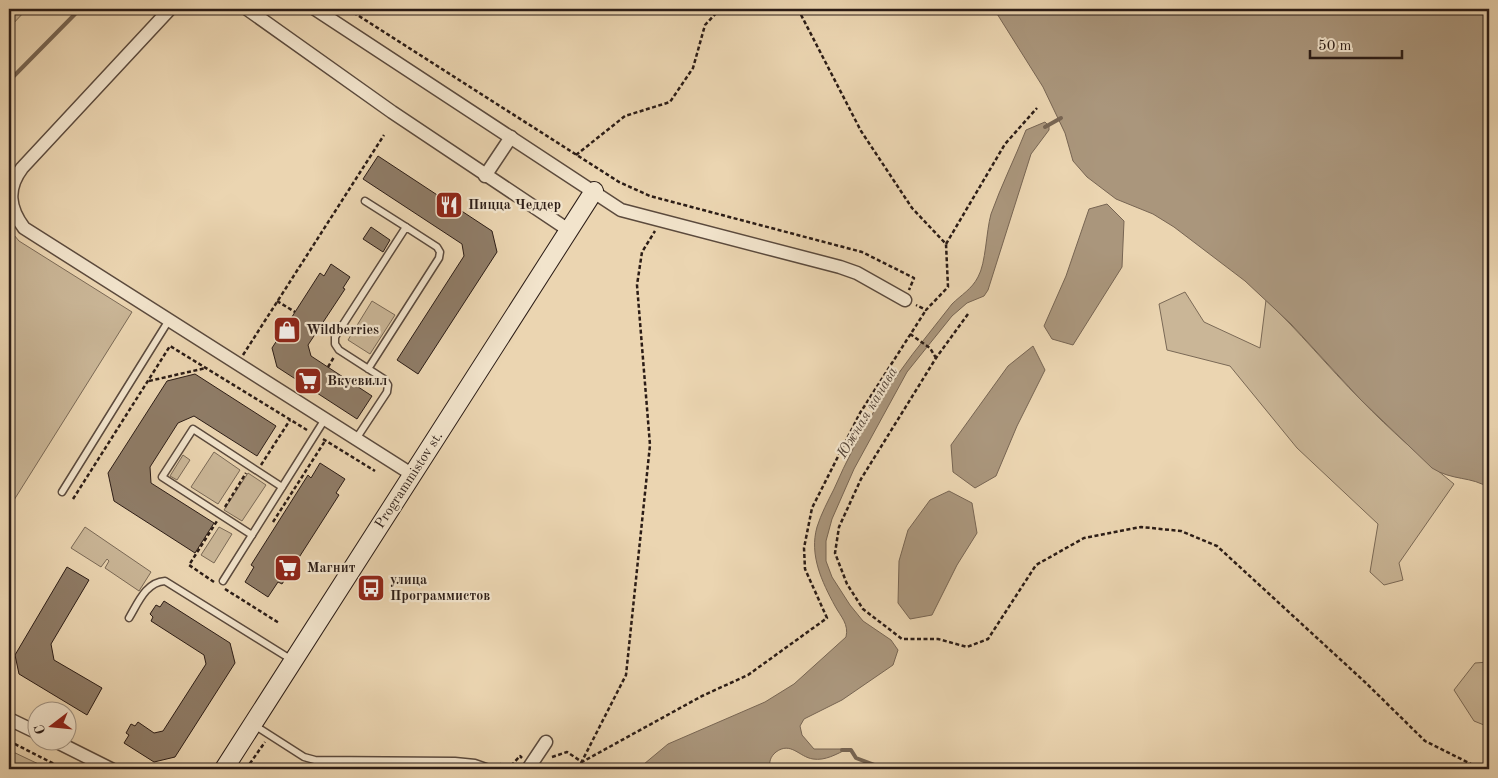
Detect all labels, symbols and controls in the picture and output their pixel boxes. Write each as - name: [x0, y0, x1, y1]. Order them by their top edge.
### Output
- scale bar: [1310, 28, 1403, 60]
- text: 50 m: [1318, 39, 1352, 54]
- restaurant icon: Пицца Чеддер: [434, 190, 464, 220]
- place label: Пицца Чеддер: [468, 198, 561, 212]
- shop icon: Wildberries: [272, 315, 302, 345]
- place label: Wildberries: [306, 323, 379, 337]
- water label: Южная канава: [834, 365, 901, 462]
- supermarket icon: Вкусвилл: [293, 366, 323, 396]
- place label: Вкусвилл: [327, 374, 387, 388]
- street label: Programmistov st.: [373, 429, 445, 531]
- supermarket icon: Магнит: [273, 553, 303, 583]
- place label: Магнит: [307, 561, 356, 575]
- bus stop icon: улица Программистов: [356, 573, 386, 603]
- place label: улица Программистов: [390, 573, 490, 603]
- north arrow: [28, 700, 78, 750]
- text: С: [32, 723, 48, 736]

